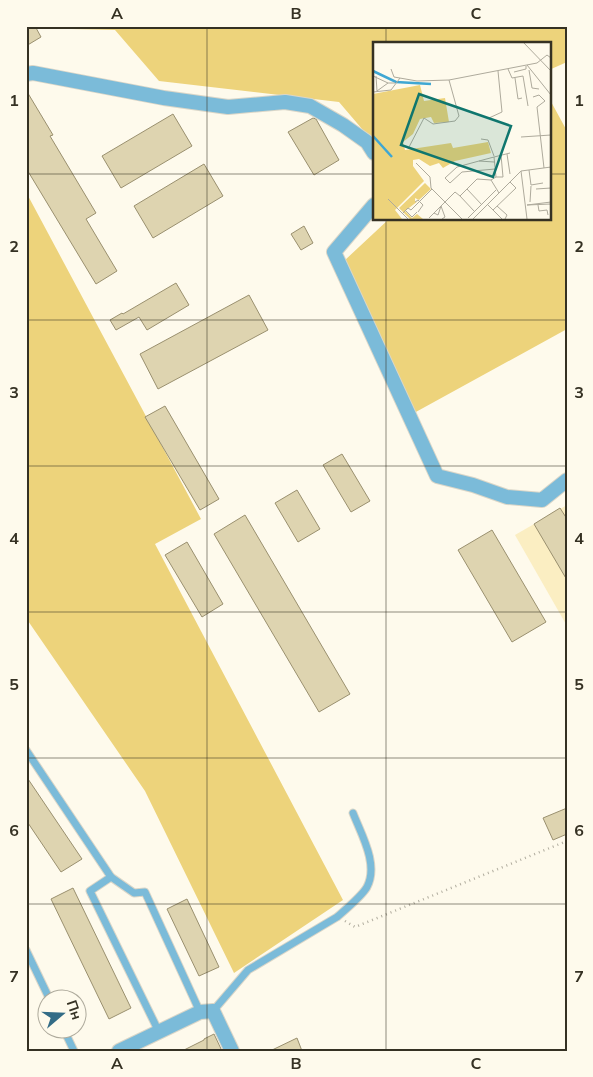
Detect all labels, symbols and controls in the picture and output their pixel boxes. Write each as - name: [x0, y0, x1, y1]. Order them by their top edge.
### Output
- text: A: [111, 3, 123, 23]
- text: B: [290, 3, 302, 23]
- text: C: [471, 3, 482, 23]
- inset map: [373, 42, 550, 220]
- text: 1: [9, 90, 19, 110]
- text: 1: [574, 90, 584, 110]
- text: 2: [9, 236, 19, 256]
- text: 2: [574, 236, 584, 256]
- text: 3: [9, 382, 19, 402]
- text: 3: [574, 382, 584, 402]
- text: 4: [9, 528, 19, 548]
- text: 4: [574, 528, 584, 548]
- text: 5: [9, 674, 19, 694]
- text: 5: [574, 674, 584, 694]
- text: 6: [9, 820, 19, 840]
- text: 6: [574, 820, 584, 840]
- text: 7: [9, 966, 19, 986]
- text: 7: [574, 966, 584, 986]
- north arrow: [38, 990, 88, 1040]
- text: Пн: [63, 998, 86, 1022]
- text: A: [111, 1053, 123, 1073]
- text: B: [290, 1053, 302, 1073]
- text: C: [471, 1053, 482, 1073]

